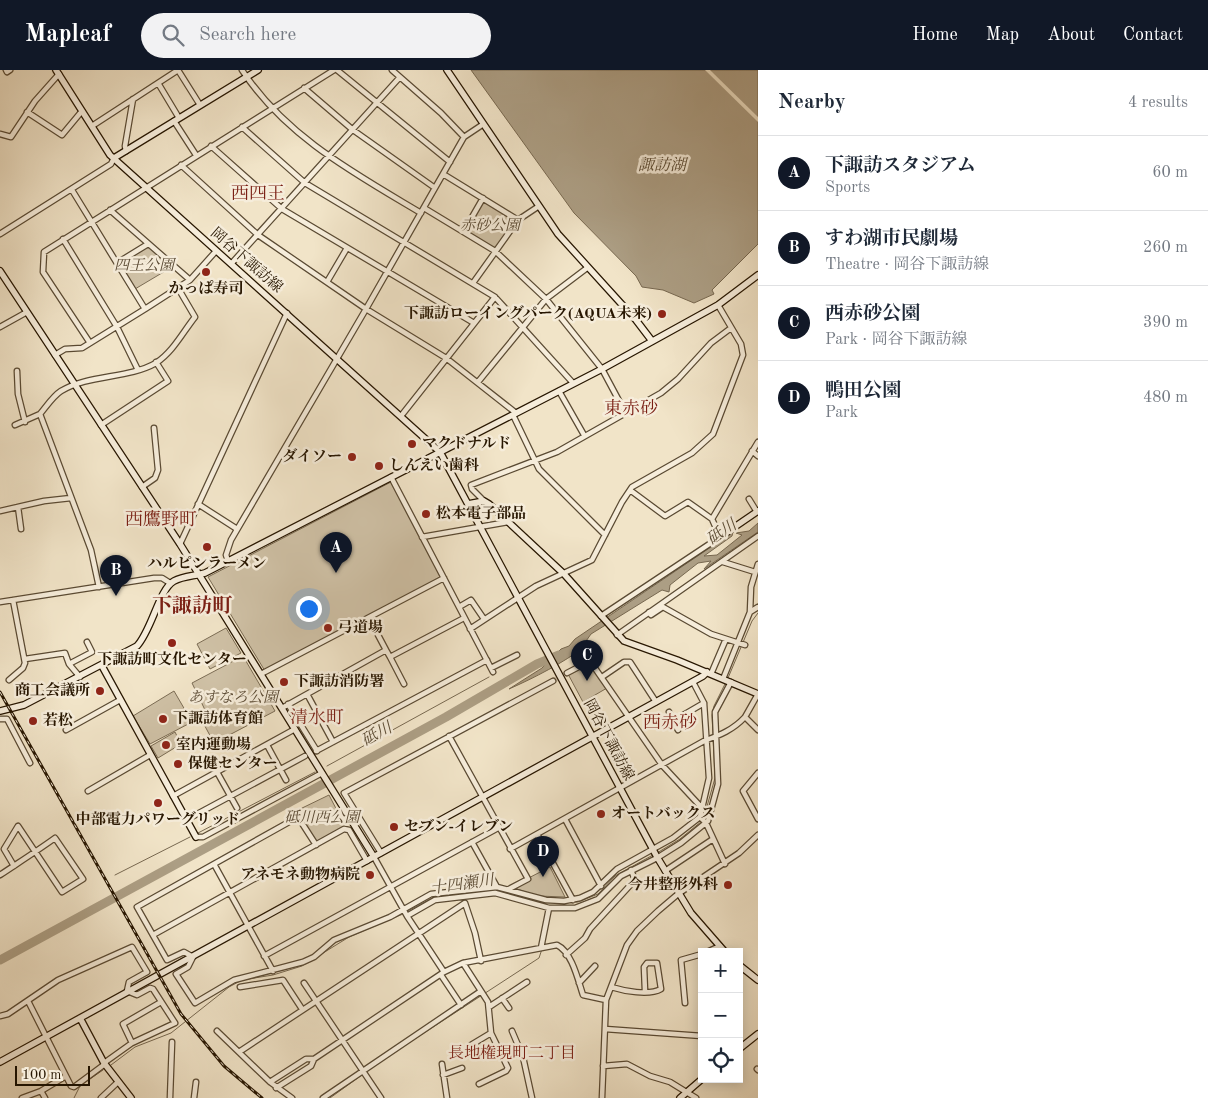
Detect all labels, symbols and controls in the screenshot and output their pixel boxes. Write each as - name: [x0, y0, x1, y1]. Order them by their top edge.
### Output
- search box: [141, 13, 491, 58]
- icon: search: [159, 21, 187, 49]
- text: Mapleaf: [25, 23, 111, 47]
- text: Search here: [199, 26, 296, 45]
- text: Home: [912, 26, 958, 44]
- text: Map: [986, 26, 1019, 44]
- text: About: [1047, 26, 1095, 44]
- text: Contact: [1123, 26, 1183, 44]
- text: Nearby: [778, 92, 846, 113]
- text: 4 results: [1128, 95, 1188, 111]
- water label: 諏訪湖: [638, 156, 689, 174]
- text: 下諏訪スタジアム: [825, 157, 976, 176]
- text: A: [788, 165, 800, 181]
- text: 60 m: [1152, 165, 1188, 181]
- text: Sports: [825, 180, 870, 196]
- district label: 西四王: [231, 184, 285, 203]
- park label: 赤砂公園: [460, 217, 523, 234]
- street label: 岡谷下諏訪線: [207, 224, 286, 296]
- text: すわ湖市民劇場: [825, 230, 958, 249]
- text: B: [788, 240, 800, 256]
- text: 260 m: [1143, 240, 1188, 256]
- park label: 四王公園: [114, 257, 177, 274]
- text: Theatre · 岡谷下諏訪線: [825, 257, 989, 273]
- marker: かっぱ寿司: [200, 266, 212, 278]
- place label: かっぱ寿司: [168, 280, 244, 297]
- place label: 下諏訪ローイングパーク(AQUA未来): [404, 305, 652, 322]
- text: 西赤砂公園: [825, 305, 920, 324]
- marker: 下諏訪ローイングパーク(AQUA未来): [656, 308, 668, 320]
- text: C: [789, 315, 799, 331]
- text: 390 m: [1143, 315, 1188, 331]
- text: Park · 岡谷下諏訪線: [825, 332, 967, 348]
- text: 鴨田公園: [825, 382, 901, 401]
- text: D: [788, 390, 800, 406]
- text: 480 m: [1143, 390, 1188, 406]
- district label: 東赤砂: [604, 398, 658, 418]
- text: Park: [825, 405, 858, 421]
- place label: マクドナルド: [422, 436, 511, 452]
- marker: マクドナルド: [406, 438, 418, 450]
- place label: ダイソー: [282, 448, 342, 465]
- marker: ダイソー: [346, 451, 358, 463]
- place label: しんえい歯科: [389, 457, 479, 474]
- marker: しんえい歯科: [373, 460, 385, 472]
- place label: 松本電子部品: [436, 505, 526, 522]
- marker: 松本電子部品: [420, 508, 432, 520]
- district label: 西鷹野町: [125, 509, 197, 529]
- water label: 砥川: [703, 515, 741, 549]
- pin: A: [320, 532, 352, 573]
- marker: ハルピンラーメン: [201, 541, 213, 553]
- pin: B: [100, 555, 132, 596]
- place label: ハルピンラーメン: [147, 556, 267, 572]
- district label: 下諏訪町: [152, 595, 233, 617]
- your location: [296, 596, 322, 622]
- place label: 弓道場: [338, 619, 383, 636]
- marker: 弓道場: [322, 622, 334, 634]
- marker: 下諏訪町文化センター: [166, 637, 178, 649]
- pin: C: [571, 640, 603, 681]
- place label: 下諏訪町文化センター: [97, 651, 247, 668]
- place label: 下諏訪消防署: [294, 673, 384, 690]
- marker: 下諏訪消防署: [278, 676, 290, 688]
- place label: 商工会議所: [15, 682, 90, 699]
- marker: 商工会議所: [94, 685, 106, 697]
- park label: あすなろ公園: [188, 689, 281, 706]
- street label: 岡谷下諏訪線: [580, 696, 638, 783]
- district label: 清水町: [290, 707, 344, 727]
- place label: 下諏訪体育館: [173, 710, 263, 727]
- place label: 若松: [43, 712, 73, 729]
- district label: 西赤砂: [643, 712, 697, 732]
- marker: 下諏訪体育館: [157, 713, 169, 725]
- marker: 若松: [27, 715, 39, 727]
- water label: 砥川: [358, 718, 397, 750]
- place label: 室内運動場: [176, 736, 251, 753]
- marker: 室内運動場: [160, 739, 172, 751]
- place label: 保健センター: [188, 755, 277, 772]
- marker: 保健センター: [172, 758, 184, 770]
- marker: 中部電力パワーグリッド: [152, 797, 164, 809]
- place label: オートバックス: [611, 805, 716, 822]
- marker: オートバックス: [595, 808, 607, 820]
- park label: 砥川西公園: [284, 809, 362, 826]
- place label: 中部電力パワーグリッド: [76, 811, 240, 828]
- place label: セブン-イレブン: [404, 818, 513, 835]
- marker: セブン-イレブン: [388, 821, 400, 833]
- pin: D: [527, 836, 559, 877]
- place label: アネモネ動物病院: [241, 865, 360, 883]
- marker: アネモネ動物病院: [364, 869, 376, 881]
- water label: 十四瀬川: [429, 870, 497, 897]
- place label: 今井整形外科: [628, 876, 718, 893]
- marker: 今井整形外科: [722, 879, 734, 891]
- map controls: [698, 948, 743, 1083]
- button: +: [698, 948, 743, 993]
- button: −: [698, 993, 743, 1038]
- button: locate: [698, 1038, 743, 1083]
- district label: 長地権現町二丁目: [448, 1044, 576, 1062]
- scale bar: [15, 1063, 90, 1086]
- text: 100 m: [22, 1068, 61, 1082]

